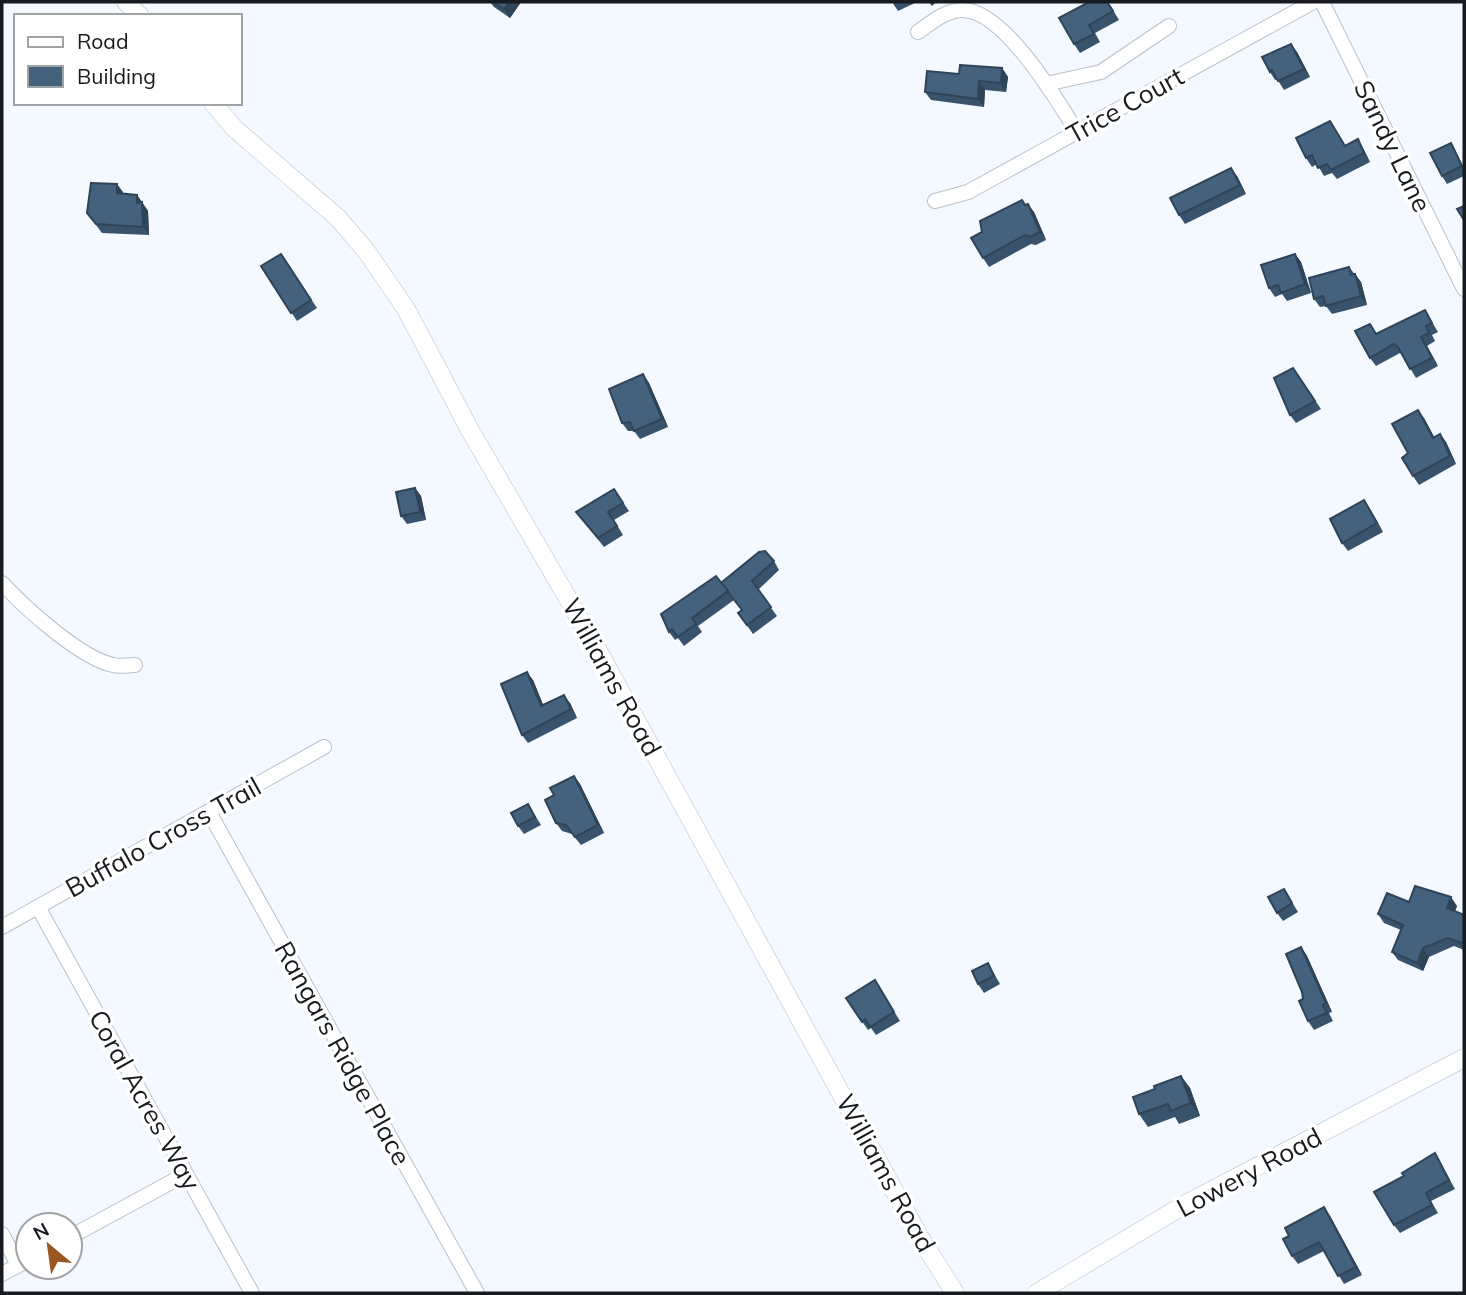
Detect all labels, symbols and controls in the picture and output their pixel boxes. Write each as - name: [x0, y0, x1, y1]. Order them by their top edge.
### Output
- legend: [14, 14, 242, 105]
- text: Road: [77, 28, 128, 54]
- street label: Trice Court: [1061, 59, 1189, 151]
- text: Building: [77, 63, 156, 89]
- street label: Sandy Lane: [1347, 75, 1439, 217]
- street label: Williams Road: [555, 592, 669, 762]
- street label: Buffalo Cross Trail: [59, 770, 267, 904]
- street label: Rangars Ridge Place: [268, 935, 418, 1171]
- street label: Coral Acres Way: [82, 1004, 208, 1196]
- street label: Williams Road: [829, 1088, 943, 1258]
- street label: Lowery Road: [1171, 1120, 1327, 1224]
- north arrow: [14, 1211, 84, 1281]
- text: N: [29, 1217, 53, 1245]

